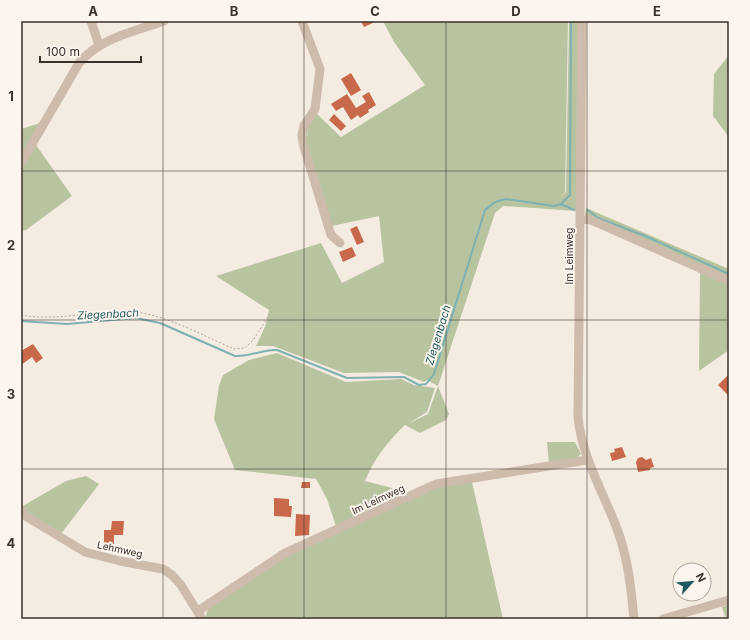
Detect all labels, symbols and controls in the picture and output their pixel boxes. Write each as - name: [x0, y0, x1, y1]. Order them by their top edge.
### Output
- text: A: [88, 3, 98, 19]
- text: B: [230, 3, 239, 19]
- text: C: [370, 3, 380, 19]
- text: D: [511, 3, 521, 19]
- text: E: [653, 3, 661, 19]
- scale bar: [40, 38, 141, 64]
- text: 100 m: [46, 44, 80, 59]
- text: 1: [8, 88, 14, 104]
- street label: Im Leimweg: [563, 228, 575, 284]
- text: 2: [7, 237, 15, 253]
- water label: Ziegenbach: [422, 303, 454, 367]
- water label: Ziegenbach: [77, 305, 140, 323]
- text: 3: [7, 386, 15, 402]
- street label: Im Leimweg: [350, 482, 406, 516]
- text: 4: [7, 535, 16, 551]
- street label: Lehmweg: [96, 538, 144, 560]
- north arrow: [672, 562, 712, 602]
- text: N: [693, 571, 709, 584]

